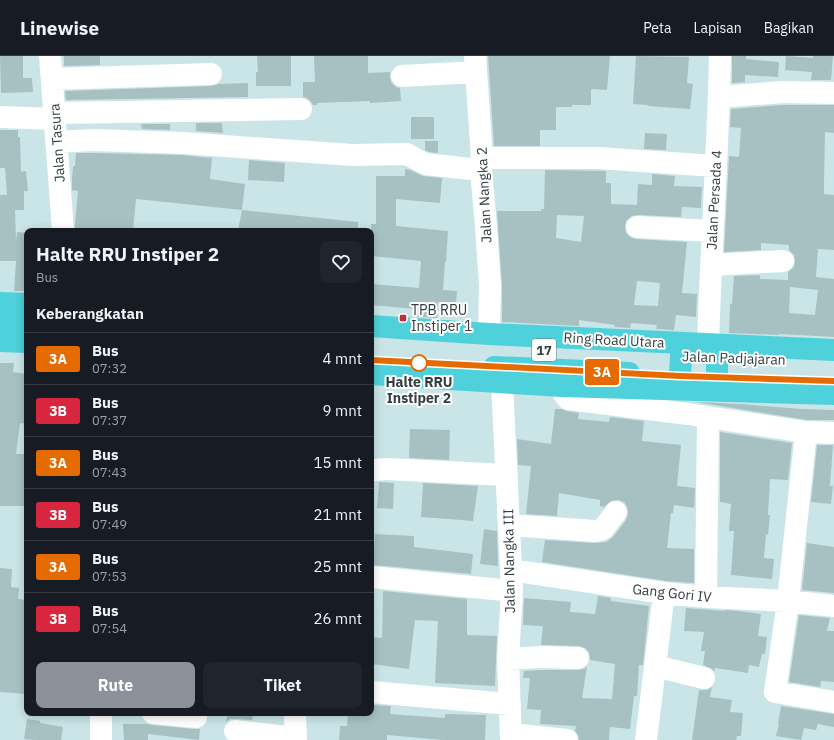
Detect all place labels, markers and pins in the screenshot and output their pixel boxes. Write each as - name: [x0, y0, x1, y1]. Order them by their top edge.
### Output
- place label: TPB RRU Instiper 1: [411, 301, 472, 335]
- marker: TPB RRU Instiper 1: [398, 313, 408, 323]
- marker: Halte RRU Instiper 2: [410, 354, 428, 372]
- place label: Halte RRU Instiper 2: [385, 373, 453, 407]

